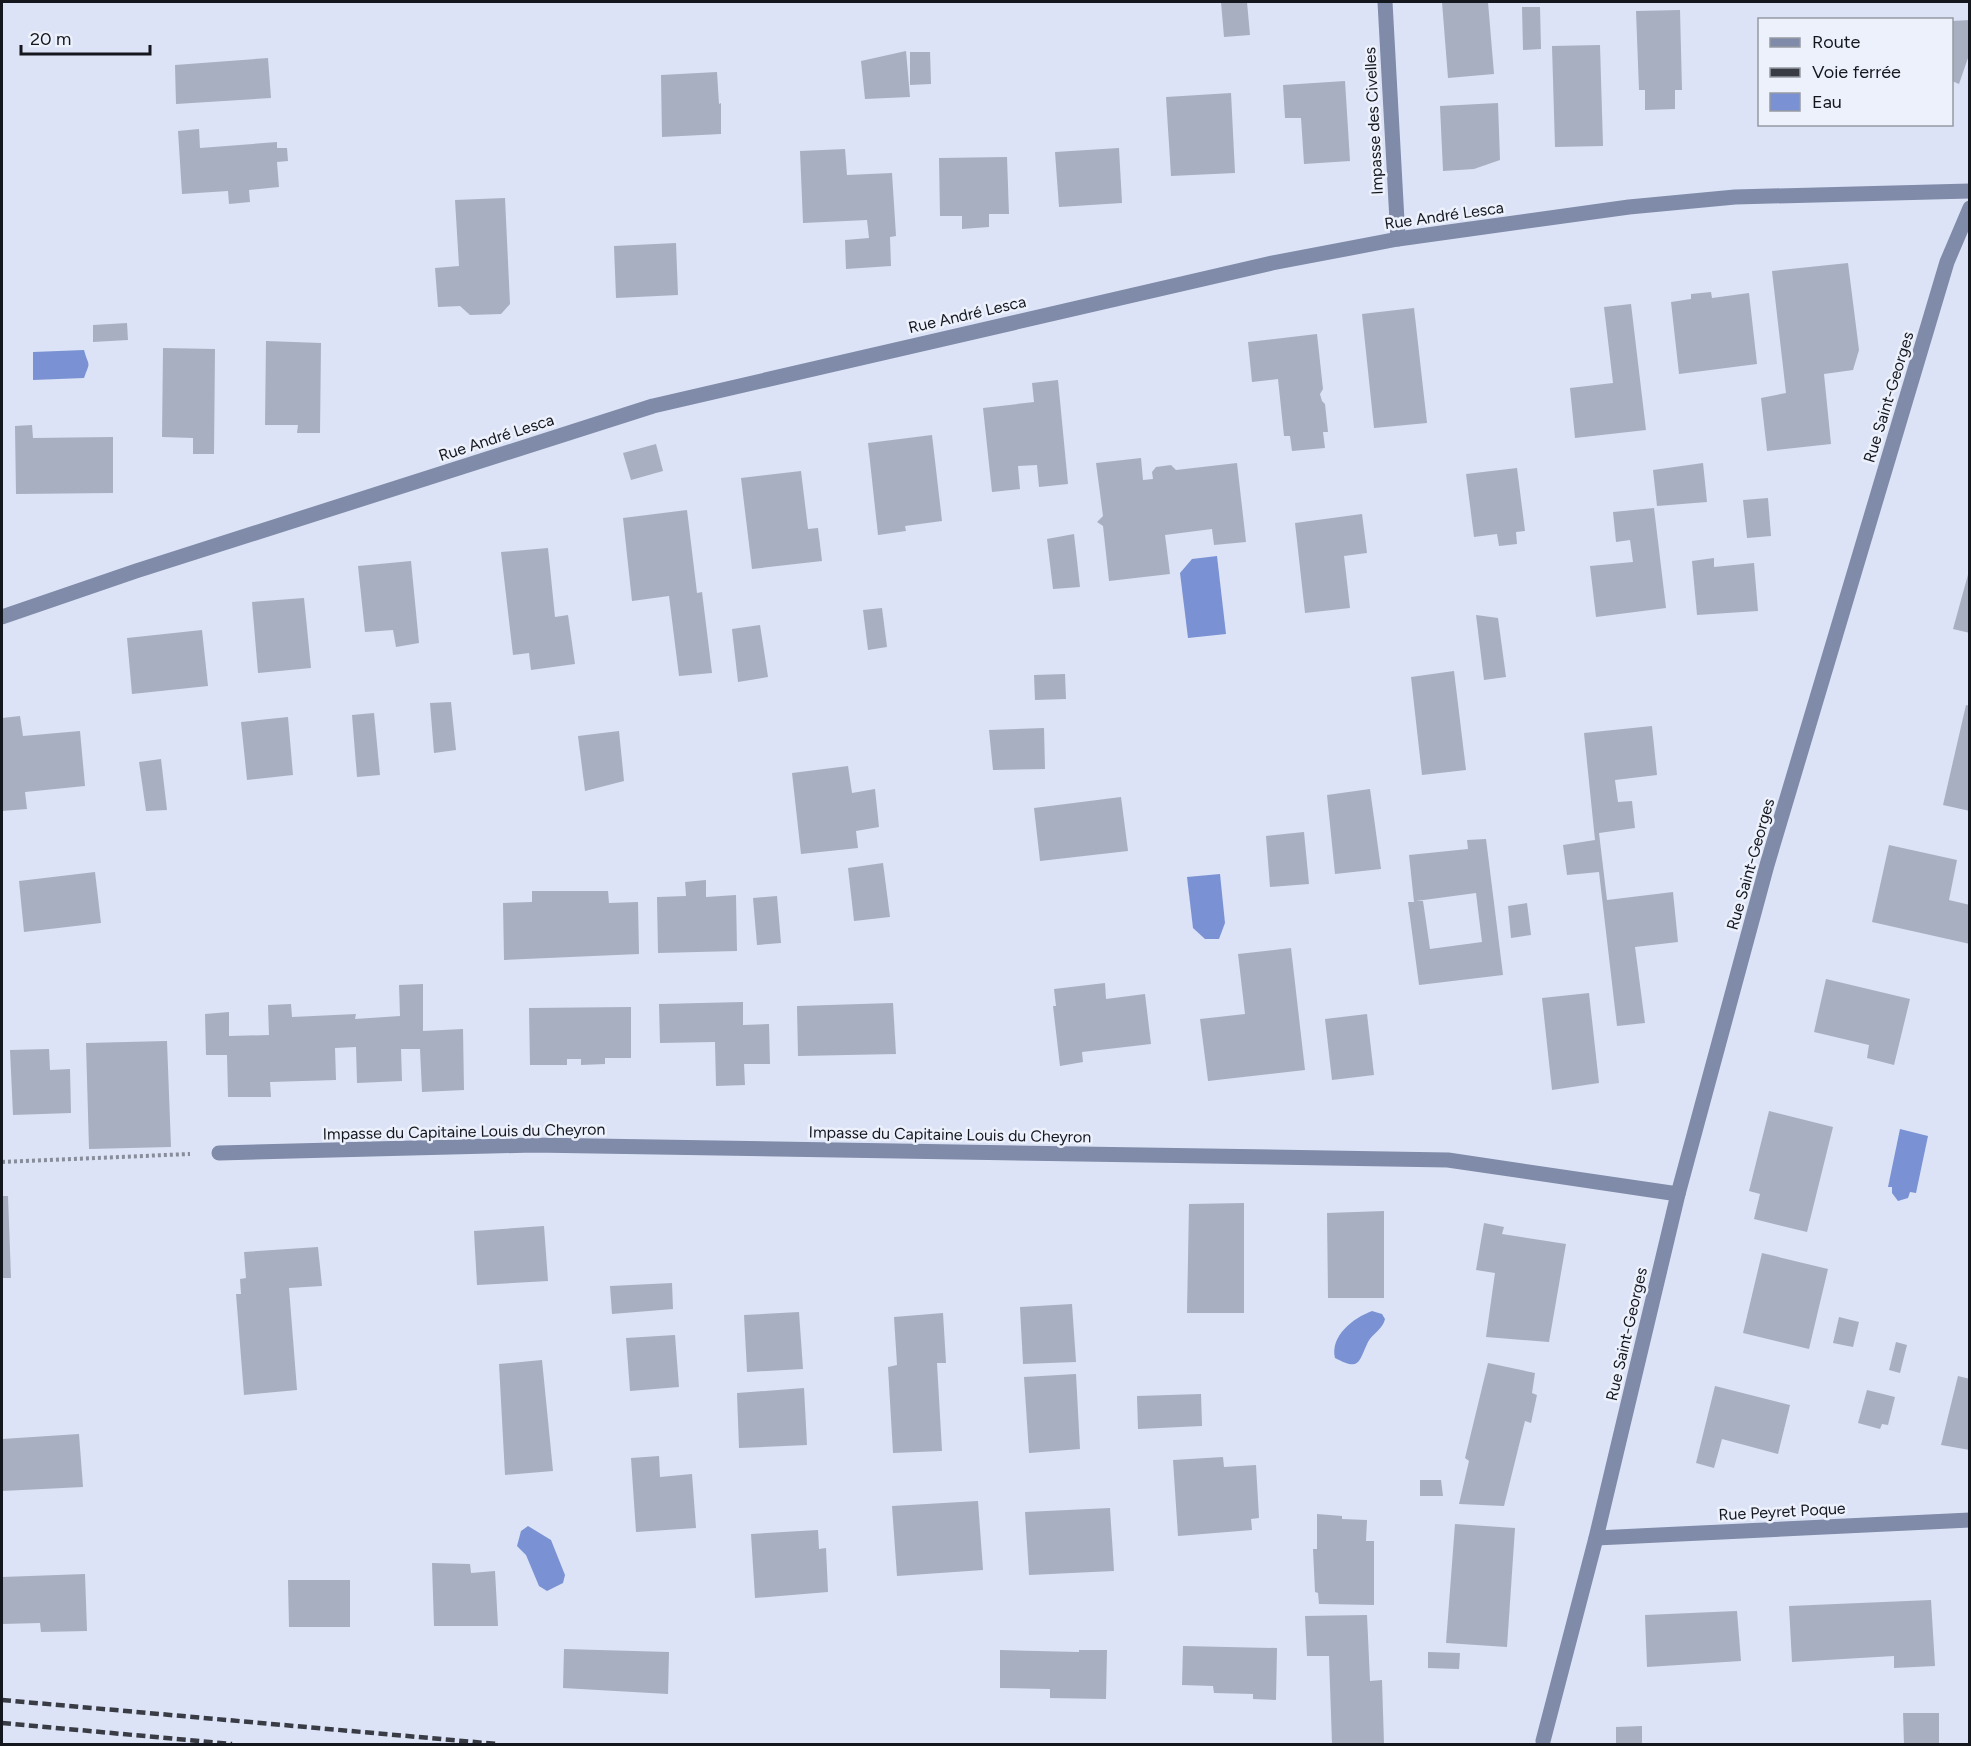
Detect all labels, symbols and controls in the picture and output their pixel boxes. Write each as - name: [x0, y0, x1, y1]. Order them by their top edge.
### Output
- scale bar: [21, 18, 150, 56]
- legend: [1758, 18, 1953, 126]
- text: 20 m: [30, 28, 71, 50]
- text: Route: [1812, 31, 1861, 53]
- street label: Impasse des Civelles: [1360, 47, 1387, 195]
- text: Voie ferrée: [1812, 61, 1901, 83]
- text: Eau: [1812, 91, 1842, 113]
- street label: Rue André Lesca: [1383, 198, 1505, 233]
- street label: Rue André Lesca: [906, 292, 1028, 337]
- street label: Rue Saint-Georges: [1859, 329, 1917, 465]
- street label: Rue André Lesca: [436, 410, 556, 465]
- street label: Rue Saint-Georges: [1723, 796, 1778, 932]
- street label: Impasse du Capitaine Louis du Cheyron: [323, 1120, 606, 1143]
- street label: Impasse du Capitaine Louis du Cheyron: [808, 1123, 1092, 1146]
- street label: Rue Saint-Georges: [1602, 1266, 1651, 1403]
- street label: Rue Peyret Poque: [1718, 1499, 1846, 1524]

